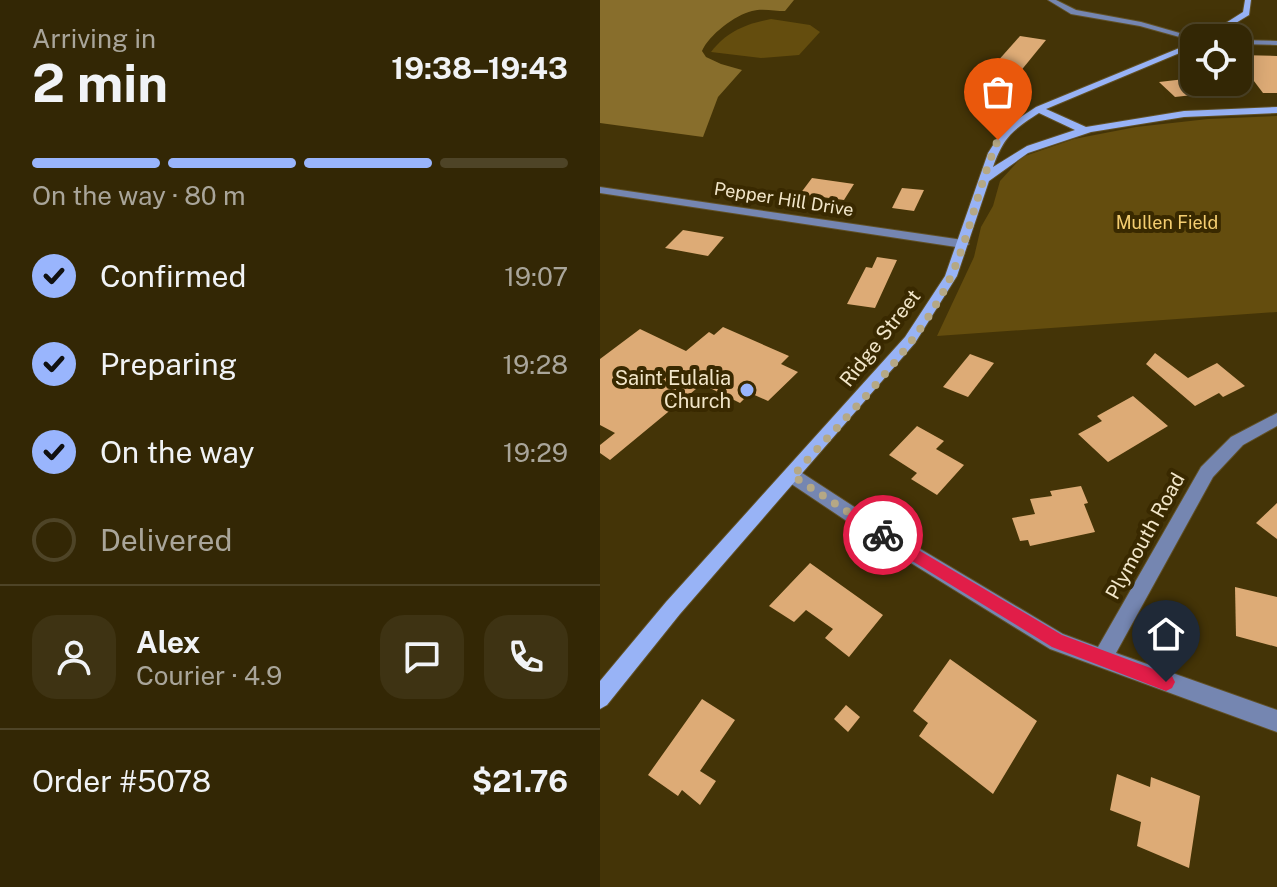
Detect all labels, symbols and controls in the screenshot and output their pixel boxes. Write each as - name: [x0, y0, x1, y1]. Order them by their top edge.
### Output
- text: Arriving in: [32, 23, 156, 54]
- map controls: [1180, 24, 1252, 96]
- button: locate: [1180, 24, 1252, 96]
- text: 19:38–19:43: [391, 50, 568, 86]
- text: 2 min: [32, 53, 168, 114]
- pin: [964, 58, 1032, 140]
- icon: bag: [976, 70, 1020, 114]
- street label: Pepper Hill Drive: [713, 178, 855, 220]
- text: On the way · 80 m: [32, 180, 246, 211]
- park label: Mullen Field: [1116, 212, 1218, 233]
- icon: check: [32, 254, 76, 298]
- text: Confirmed: [100, 258, 246, 294]
- text: 19:07: [504, 261, 568, 292]
- street label: Ridge Street: [835, 285, 925, 391]
- icon: check: [32, 342, 76, 386]
- text: Preparing: [100, 346, 237, 382]
- text: 19:28: [502, 349, 568, 380]
- place label: Saint Eulalia Church: [615, 366, 731, 413]
- marker: Saint Eulalia Church: [738, 381, 756, 399]
- icon: check: [32, 430, 76, 474]
- text: On the way: [100, 434, 254, 470]
- text: 19:29: [503, 437, 568, 468]
- street label: Plymouth Road: [1100, 469, 1190, 603]
- courier: [843, 495, 923, 575]
- icon: bike: [861, 513, 905, 557]
- text: Delivered: [100, 522, 232, 558]
- pin: [1132, 600, 1200, 682]
- icon: home: [1144, 612, 1188, 656]
- button: person: [32, 615, 116, 699]
- button: chat: [380, 615, 464, 699]
- button: phone: [484, 615, 568, 699]
- text: Alex: [136, 624, 200, 660]
- text: Courier · 4.9: [136, 660, 282, 691]
- text: Order #5078: [32, 763, 211, 799]
- text: $21.76: [472, 763, 568, 799]

